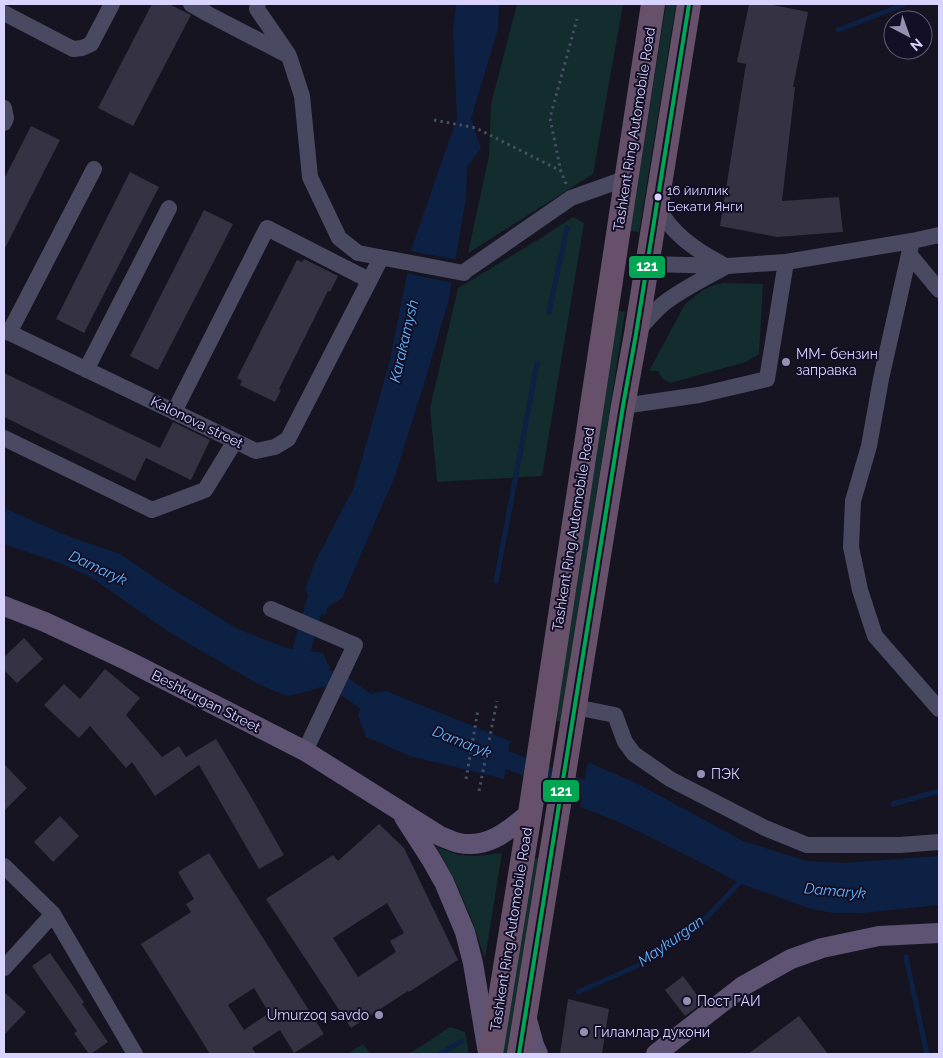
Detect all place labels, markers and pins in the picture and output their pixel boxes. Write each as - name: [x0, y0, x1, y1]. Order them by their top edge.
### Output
- place label: 16 йиллик Бекати Янги: [667, 183, 743, 214]
- marker: 16 йиллик Бекати Янги: [653, 192, 663, 202]
- place label: ММ- бензин заправка: [796, 346, 878, 378]
- marker: ММ- бензин заправка: [780, 356, 792, 368]
- place label: ПЭК: [711, 766, 740, 782]
- marker: ПЭК: [695, 768, 707, 780]
- place label: Пост ГАИ: [697, 993, 761, 1009]
- marker: Пост ГАИ: [681, 995, 693, 1007]
- place label: Umurzoq savdo: [267, 1007, 369, 1023]
- marker: Umurzoq savdo: [373, 1009, 385, 1021]
- place label: Гиламлар дукони: [594, 1024, 710, 1040]
- marker: Гиламлар дукони: [578, 1026, 590, 1038]

